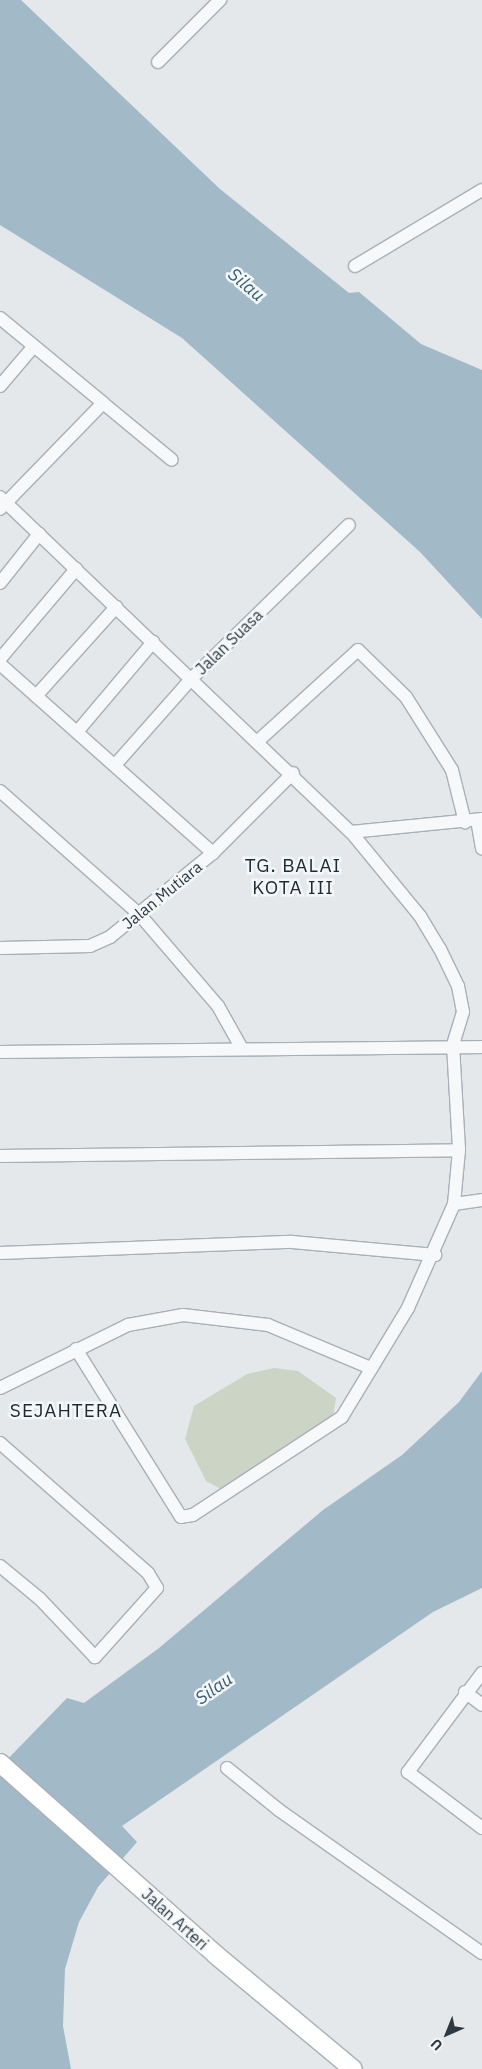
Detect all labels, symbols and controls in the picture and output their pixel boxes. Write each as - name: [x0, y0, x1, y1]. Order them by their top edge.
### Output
- water label: Silau: [224, 264, 268, 306]
- street label: Jalan Suasa: [191, 605, 267, 679]
- district label: TG. BALAI KOTA III: [244, 855, 342, 899]
- street label: Jalan Mutiara: [118, 857, 206, 933]
- district label: SEJAHTERA: [9, 1400, 123, 1422]
- water label: Silau: [191, 1669, 237, 1709]
- street label: Jalan Arteri: [138, 1884, 212, 1954]
- north arrow: [422, 2009, 472, 2059]
- text: U: [427, 2035, 446, 2055]

